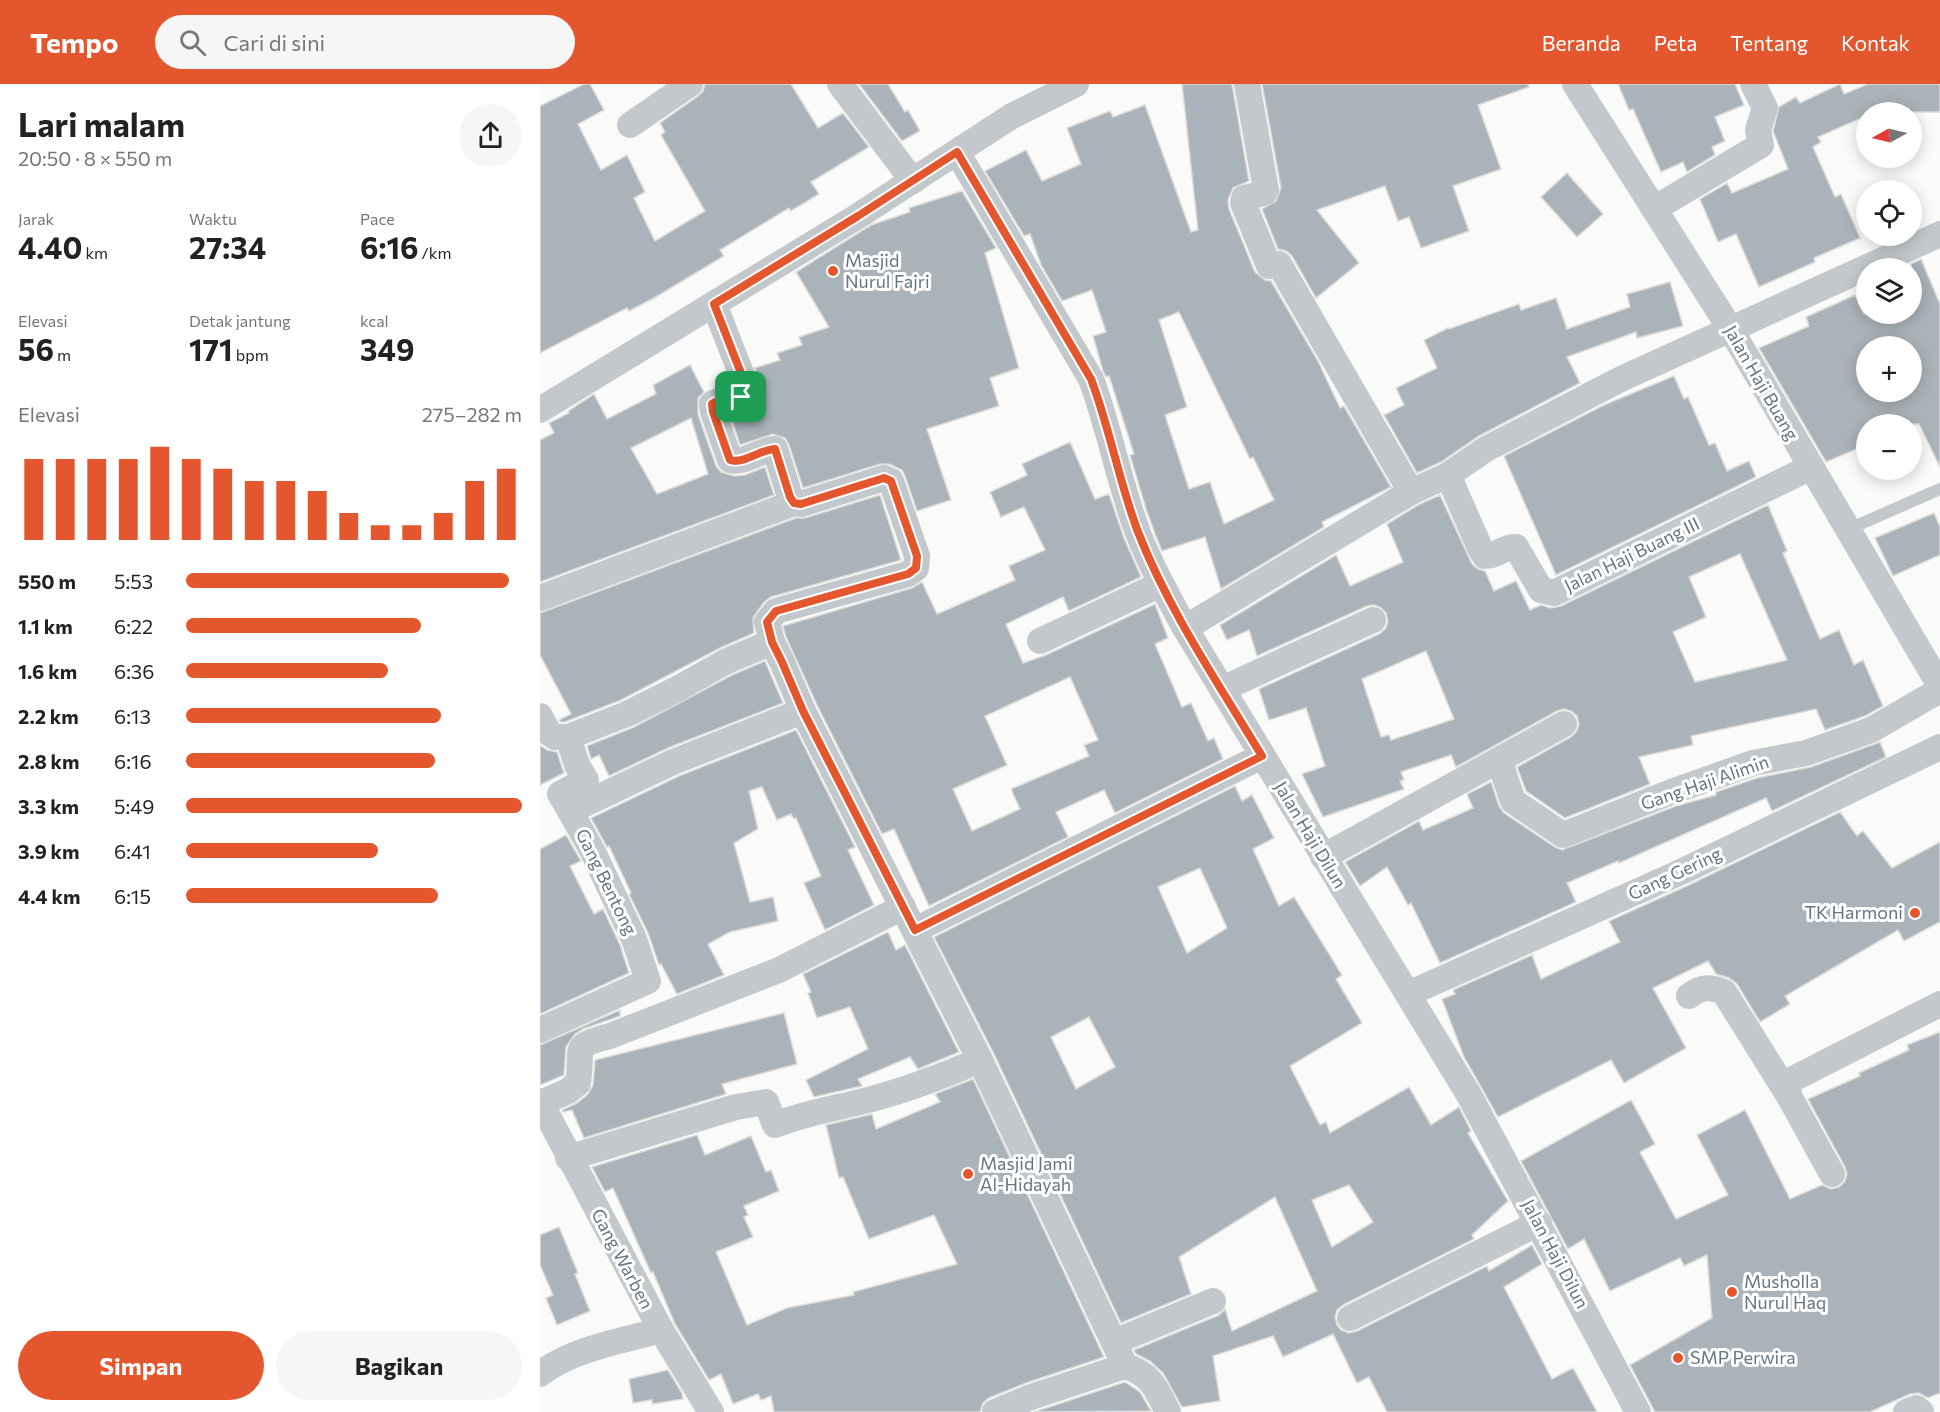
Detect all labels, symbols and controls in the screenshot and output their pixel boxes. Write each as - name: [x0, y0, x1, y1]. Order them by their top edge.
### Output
- search box: [155, 15, 575, 69]
- text: Tempo: [30, 25, 119, 59]
- icon: search: [176, 26, 209, 59]
- text: Cari di sini: [224, 29, 325, 56]
- text: Beranda: [1542, 30, 1621, 55]
- text: Peta: [1654, 30, 1697, 55]
- text: Tentang: [1730, 30, 1808, 55]
- text: Kontak: [1841, 30, 1910, 55]
- north arrow: [1856, 102, 1922, 168]
- map controls: [1856, 102, 1922, 480]
- text: Lari malam: [18, 103, 185, 144]
- button: share: [459, 104, 522, 167]
- text: 20:50 · 8 × 550 m: [18, 146, 172, 170]
- button: locate: [1856, 180, 1922, 246]
- text: Jarak: [18, 209, 54, 228]
- text: Waktu: [189, 209, 237, 228]
- text: Pace: [360, 209, 395, 228]
- text: 4.40: [18, 228, 82, 265]
- text: 27:34: [189, 228, 266, 265]
- text: 6:16: [360, 228, 419, 265]
- text: km: [82, 243, 108, 262]
- text: /km: [419, 243, 451, 262]
- place label: Masjid Nurul Fajri: [845, 249, 930, 292]
- button: layers: [1856, 258, 1922, 324]
- marker: Masjid Nurul Fajri: [826, 264, 840, 278]
- text: Elevasi: [18, 311, 68, 330]
- text: Detak jantung: [189, 311, 291, 330]
- text: kcal: [360, 311, 389, 330]
- street label: Jalan Haji Buang: [1720, 321, 1804, 444]
- text: 56: [18, 330, 54, 367]
- text: 171: [189, 330, 233, 367]
- text: 349: [360, 330, 414, 367]
- button: +: [1856, 336, 1922, 402]
- text: m: [54, 345, 71, 364]
- text: bpm: [233, 345, 269, 364]
- pin: [715, 371, 766, 422]
- icon: arrive: [724, 380, 757, 413]
- text: Elevasi: [18, 402, 80, 426]
- text: 275–282 m: [422, 402, 522, 426]
- button: −: [1856, 414, 1922, 480]
- street label: Jalan Haji Buang III: [1560, 512, 1703, 596]
- text: 550 m: [18, 569, 76, 593]
- text: 5:53: [114, 569, 153, 593]
- text: 1.1 km: [18, 614, 73, 638]
- text: 6:22: [114, 614, 153, 638]
- text: 1.6 km: [18, 659, 77, 683]
- text: 6:36: [114, 659, 154, 683]
- text: 2.2 km: [18, 704, 79, 728]
- text: 6:13: [114, 704, 151, 728]
- text: 2.8 km: [18, 749, 80, 773]
- text: 6:16: [114, 749, 152, 773]
- street label: Gang Haji Alimin: [1638, 750, 1772, 814]
- street label: Jalan Haji Dilun: [1270, 777, 1351, 892]
- text: 3.3 km: [18, 794, 79, 818]
- text: 5:49: [114, 794, 154, 818]
- street label: Gang Bentong: [572, 825, 642, 939]
- text: 3.9 km: [18, 839, 79, 863]
- text: 6:41: [114, 839, 151, 863]
- street label: Gang Gering: [1624, 842, 1725, 904]
- text: 4.4 km: [18, 884, 80, 908]
- text: 6:15: [114, 884, 151, 908]
- place label: TK Harmoni: [1804, 901, 1903, 923]
- marker: TK Harmoni: [1908, 906, 1922, 920]
- place label: Masjid Jami Al-Hidayah: [980, 1152, 1073, 1195]
- marker: Masjid Jami Al-Hidayah: [961, 1167, 975, 1181]
- street label: Jalan Haji Dilun: [1518, 1195, 1594, 1312]
- street label: Gang Warben: [587, 1205, 659, 1313]
- place label: Musholla Nurul Haq: [1744, 1270, 1826, 1313]
- marker: Musholla Nurul Haq: [1725, 1285, 1739, 1299]
- button: Simpan: [18, 1331, 264, 1400]
- button: Bagikan: [276, 1331, 522, 1400]
- place label: SMP Perwira: [1690, 1346, 1796, 1368]
- marker: SMP Perwira: [1671, 1351, 1685, 1365]

